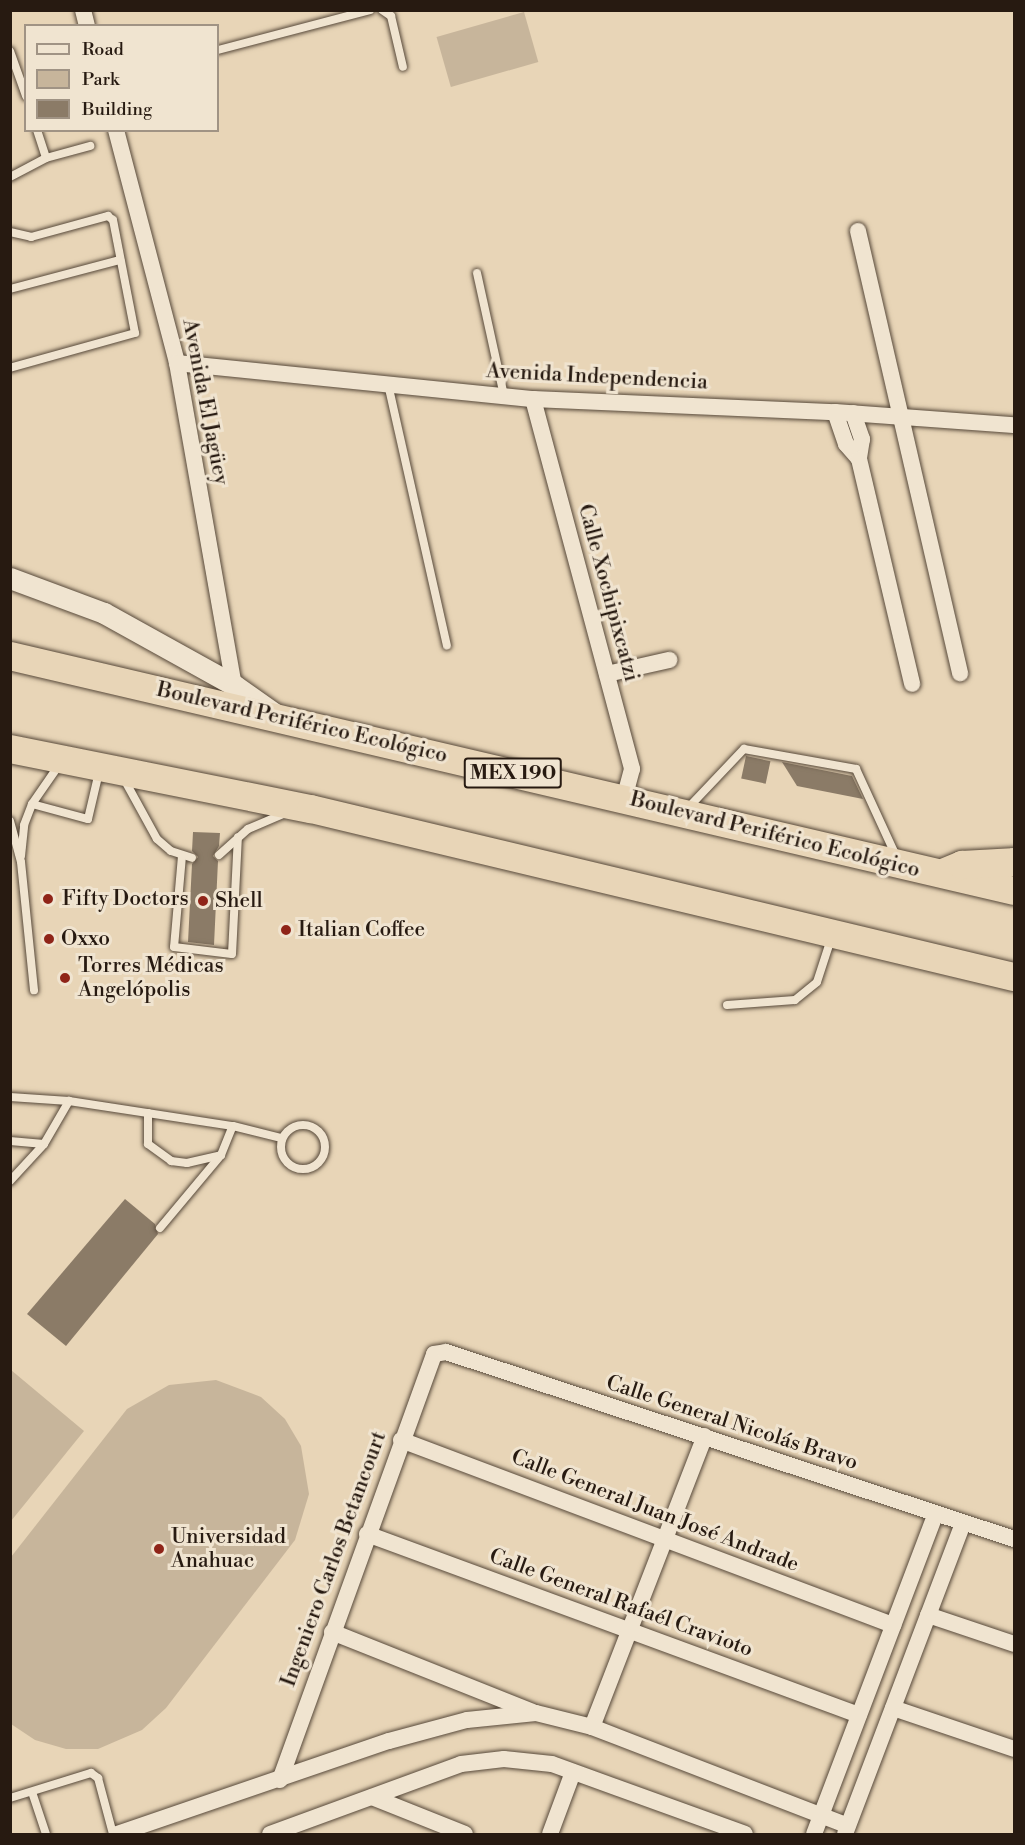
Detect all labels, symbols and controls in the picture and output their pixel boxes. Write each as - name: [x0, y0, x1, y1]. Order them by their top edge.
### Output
- legend: [24, 24, 219, 132]
- text: Road: [82, 38, 124, 61]
- text: Park: [82, 68, 119, 91]
- text: Building: [82, 98, 152, 121]
- street label: Avenida El Jagüey: [177, 317, 233, 487]
- street label: Avenida Independencia: [486, 359, 708, 395]
- street label: Calle Xochipixcatzi: [572, 501, 644, 685]
- street label: Boulevard Periférico Ecológico: [154, 677, 450, 769]
- road number: MEX 190: [464, 756, 562, 790]
- street label: Boulevard Periférico Ecológico: [628, 787, 922, 883]
- place label: Fifty Doctors: [62, 886, 189, 912]
- place label: Shell: [215, 888, 263, 914]
- marker: Fifty Doctors: [39, 890, 57, 908]
- marker: Shell: [196, 894, 210, 908]
- place label: Italian Coffee: [298, 917, 425, 943]
- marker: Italian Coffee: [279, 923, 293, 937]
- place label: Oxxo: [61, 926, 110, 952]
- marker: Oxxo: [42, 932, 56, 946]
- place label: Torres Médicas Angelópolis: [78, 953, 224, 1003]
- marker: Torres Médicas Angelópolis: [56, 969, 74, 987]
- street label: Calle General Nicolás Bravo: [603, 1370, 861, 1476]
- street label: Ingeniero Carlos Betancourt: [276, 1428, 392, 1690]
- street label: Calle General Juan José Andrade: [508, 1444, 802, 1578]
- place label: Universidad Anahuac: [171, 1524, 286, 1574]
- marker: Universidad Anahuac: [152, 1542, 166, 1556]
- street label: Calle General Rafaél Cravioto: [486, 1544, 756, 1662]

